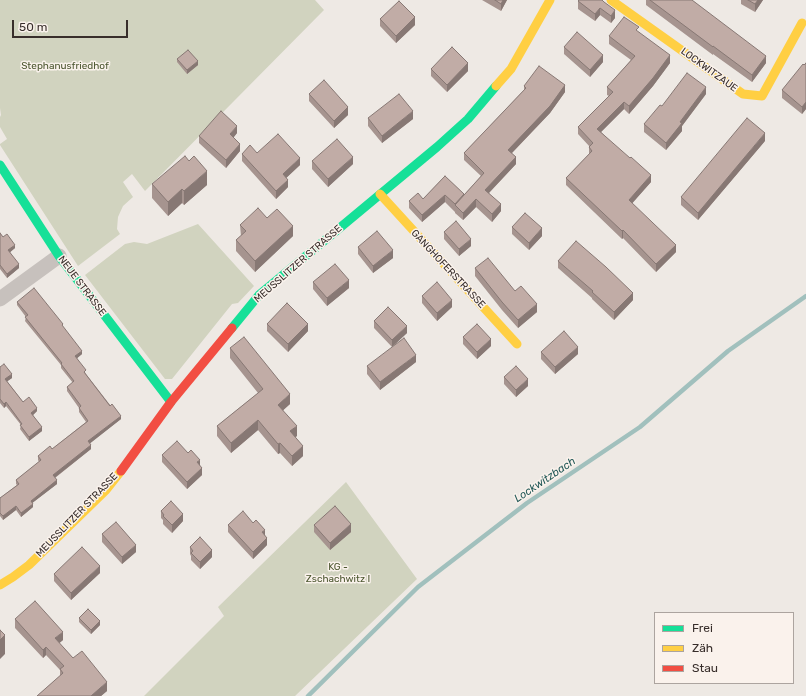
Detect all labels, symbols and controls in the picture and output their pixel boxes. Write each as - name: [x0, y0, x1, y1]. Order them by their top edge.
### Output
- scale bar: [14, 12, 130, 38]
- text: 50 m: [19, 20, 47, 34]
- street label: LOCKWITZAUE: [678, 45, 740, 95]
- park label: Stephanusfriedhof: [21, 60, 109, 72]
- street label: MEUSSLITZER STRASSE: [252, 223, 344, 305]
- street label: GANGHOFERSTRASSE: [408, 227, 488, 311]
- street label: NEUE STRASSE: [56, 254, 108, 318]
- water label: Lockwitzbach: [512, 455, 578, 505]
- street label: MEUSSLITZER STRASSE: [34, 470, 120, 560]
- park label: KG - Zschachwitz I: [306, 561, 370, 584]
- legend: [654, 612, 794, 684]
- text: Frei: [692, 621, 713, 635]
- text: Zäh: [692, 641, 713, 655]
- text: Stau: [692, 661, 718, 675]

